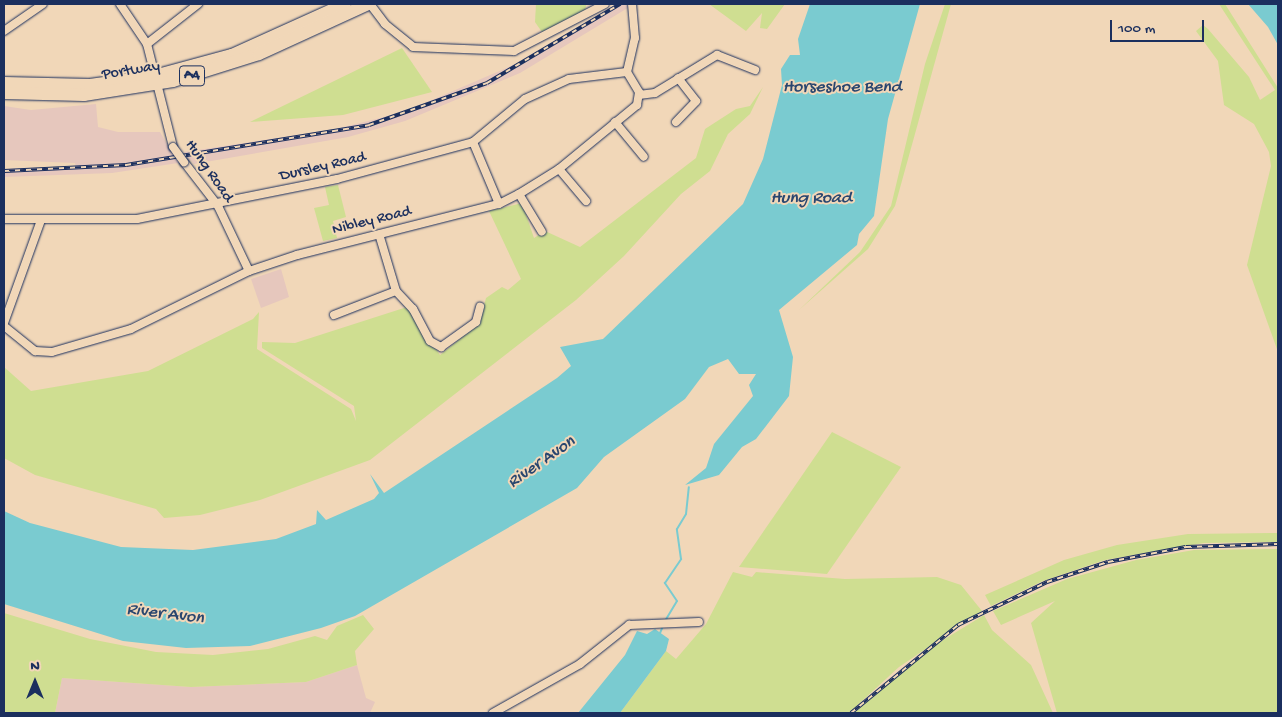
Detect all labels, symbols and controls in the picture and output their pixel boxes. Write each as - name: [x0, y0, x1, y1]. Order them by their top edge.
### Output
- scale bar: [1112, 10, 1206, 42]
- text: 100 m: [1118, 20, 1155, 38]
- street label: Portway: [101, 58, 161, 86]
- road number: A4: [178, 64, 206, 88]
- water label: Horseshoe Bend: [783, 77, 901, 99]
- street label: Hung Road: [179, 137, 237, 207]
- street label: Dursley Road: [278, 149, 368, 187]
- water label: Hung Road: [770, 188, 852, 210]
- street label: Nibley Road: [331, 203, 413, 241]
- water label: River Avon: [504, 432, 580, 494]
- water label: River Avon: [125, 600, 205, 630]
- north arrow: [10, 657, 60, 707]
- text: N: [30, 658, 40, 675]

